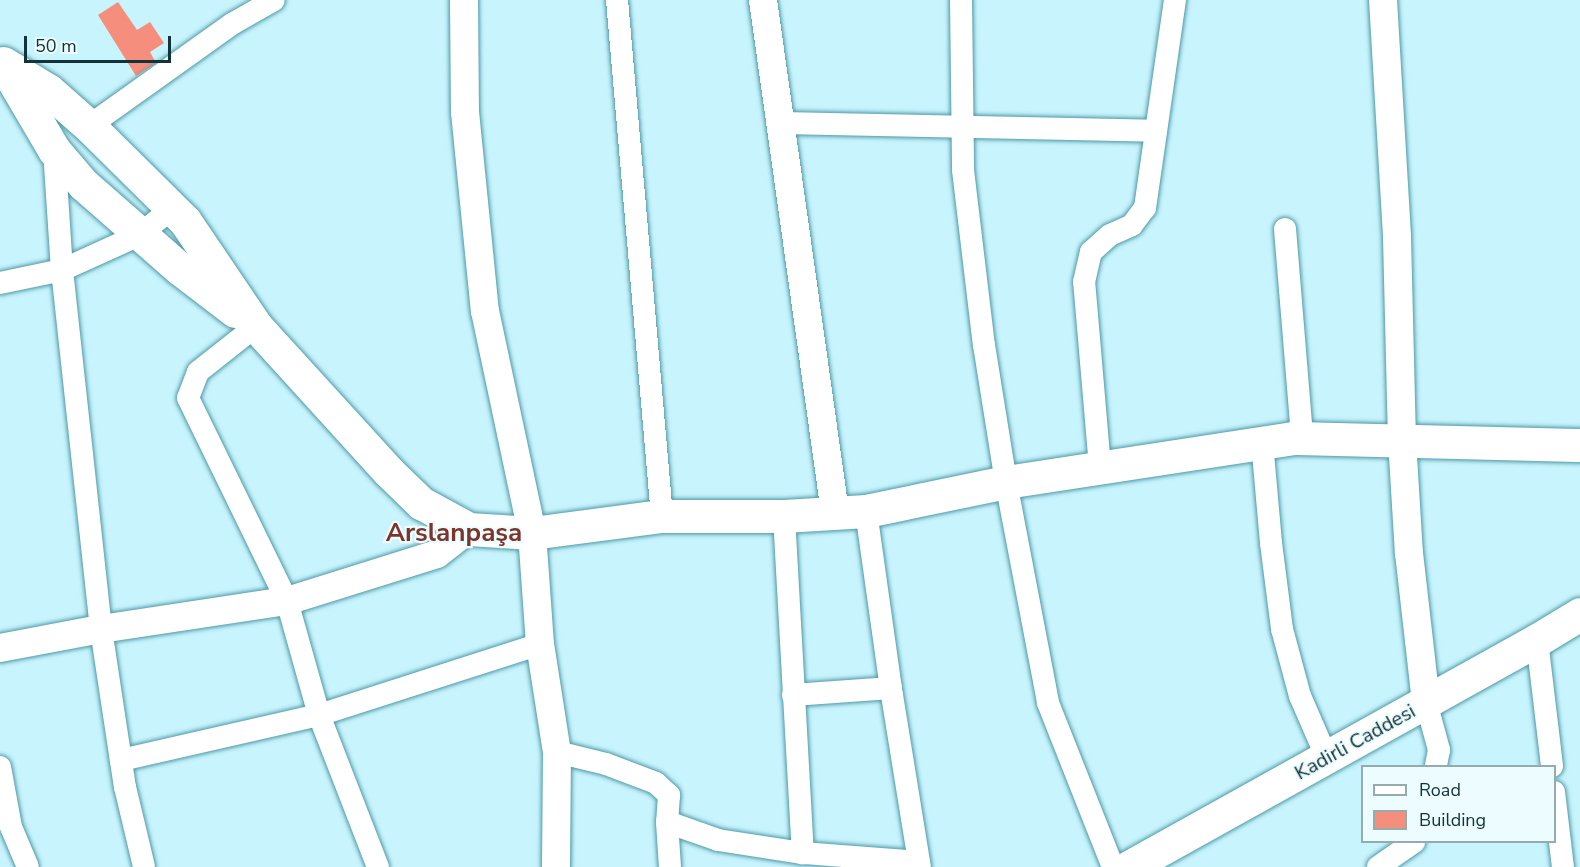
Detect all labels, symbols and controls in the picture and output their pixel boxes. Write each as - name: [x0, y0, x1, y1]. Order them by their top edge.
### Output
- scale bar: [27, 24, 174, 62]
- text: 50 m: [35, 34, 77, 58]
- district label: Arslanpaşa: [386, 517, 522, 549]
- street label: Kadirli Caddesi: [1290, 699, 1420, 785]
- legend: [1361, 765, 1556, 843]
- text: Road: [1419, 778, 1461, 802]
- text: Building: [1419, 808, 1486, 832]

